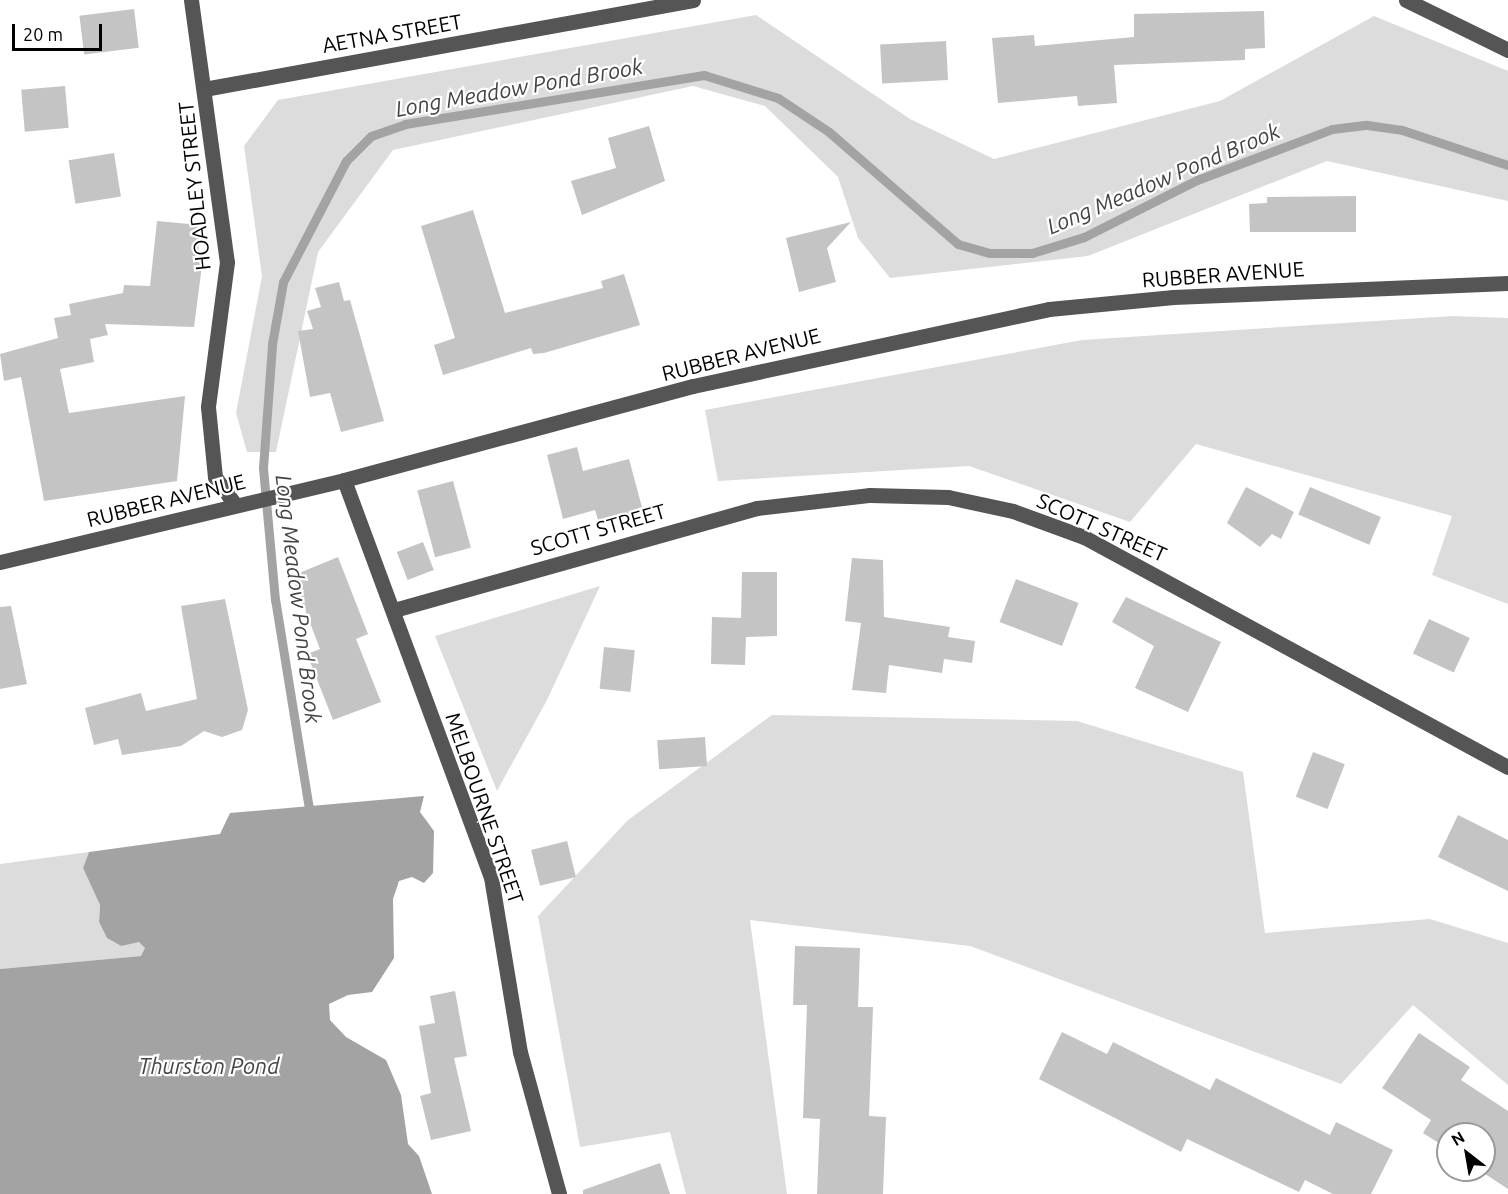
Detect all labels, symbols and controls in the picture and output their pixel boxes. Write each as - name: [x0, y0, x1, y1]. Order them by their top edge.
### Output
- street label: AETNA STREET: [320, 8, 464, 58]
- scale bar: [15, 12, 105, 50]
- text: 20 m: [23, 24, 63, 44]
- water label: Long Meadow Pond Brook: [393, 52, 645, 122]
- street label: HOADLEY STREET: [173, 100, 215, 272]
- water label: Long Meadow Pond Brook: [1043, 117, 1283, 239]
- street label: RUBBER AVENUE: [1141, 256, 1305, 292]
- street label: RUBBER AVENUE: [659, 322, 823, 386]
- street label: RUBBER AVENUE: [84, 468, 248, 532]
- water label: Long Meadow Pond Brook: [271, 473, 327, 725]
- street label: SCOTT STREET: [1033, 487, 1171, 567]
- street label: SCOTT STREET: [528, 498, 668, 560]
- street label: MELBOURNE STREET: [440, 709, 530, 907]
- water label: Thurston Pond: [139, 1053, 279, 1079]
- north arrow: [1436, 1122, 1496, 1182]
- text: N: [1448, 1127, 1468, 1149]

